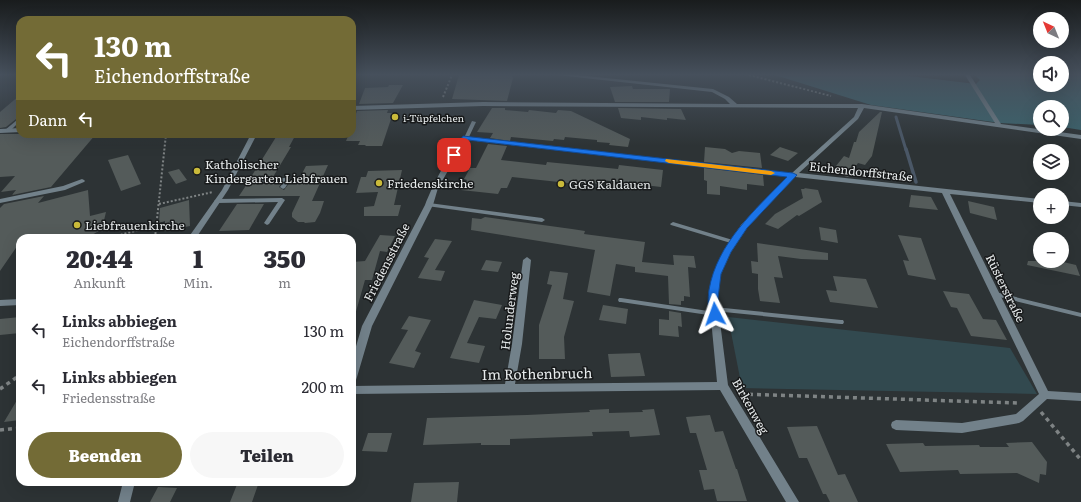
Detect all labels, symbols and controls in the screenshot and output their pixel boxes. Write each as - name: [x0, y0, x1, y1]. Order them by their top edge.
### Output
- north arrow: [1033, 12, 1069, 48]
- map controls: [1033, 12, 1069, 268]
- text: 130 m: [94, 24, 172, 66]
- icon: left: [28, 32, 80, 84]
- button: sound: [1033, 56, 1069, 92]
- text: Eichendorffstraße: [94, 62, 250, 89]
- button: search: [1033, 100, 1069, 136]
- text: Dann: [28, 108, 67, 131]
- icon: left: [75, 108, 97, 130]
- place label: i-Tüpfelchen: [403, 110, 464, 125]
- marker: i-Tüpfelchen: [390, 112, 400, 122]
- pin: [437, 138, 471, 172]
- icon: arrive: [443, 144, 465, 166]
- button: layers: [1033, 144, 1069, 180]
- place label: Katholischer Kindergarten Liebfrauen: [205, 155, 348, 187]
- street label: Eichendorffstraße: [808, 157, 914, 185]
- marker: Katholischer Kindergarten Liebfrauen: [192, 166, 202, 176]
- place label: Friedenskirche: [387, 174, 474, 192]
- place label: GGS Kaldauen: [569, 175, 651, 193]
- marker: Friedenskirche: [374, 178, 384, 188]
- marker: GGS Kaldauen: [556, 179, 566, 189]
- button: +: [1033, 188, 1069, 224]
- place label: Liebfrauenkirche: [85, 216, 185, 234]
- marker: Liebfrauenkirche: [72, 220, 82, 230]
- street label: Friedensstraße: [358, 220, 414, 304]
- button: −: [1033, 232, 1069, 268]
- text: 20:44: [66, 240, 133, 275]
- text: 1: [193, 240, 203, 275]
- text: 350: [263, 240, 306, 275]
- street label: Rüsterstraße: [982, 251, 1030, 325]
- street label: Holunderweg: [495, 271, 523, 351]
- text: Ankunft: [73, 273, 126, 292]
- text: Min.: [183, 273, 213, 292]
- text: m: [278, 273, 291, 292]
- position arrow: [694, 293, 736, 335]
- text: Links abbiegen: [62, 309, 177, 332]
- icon: left: [28, 319, 50, 341]
- text: 130 m: [304, 319, 344, 342]
- text: Eichendorffstraße: [62, 332, 175, 351]
- street label: Im Rothenbruch: [482, 362, 592, 384]
- text: Links abbiegen: [62, 365, 177, 388]
- icon: left: [28, 375, 50, 397]
- text: 200 m: [302, 375, 344, 398]
- street label: Birkenweg: [728, 375, 774, 437]
- text: Friedensstraße: [62, 388, 155, 407]
- button: Beenden: [28, 432, 182, 478]
- button: Teilen: [190, 432, 344, 478]

